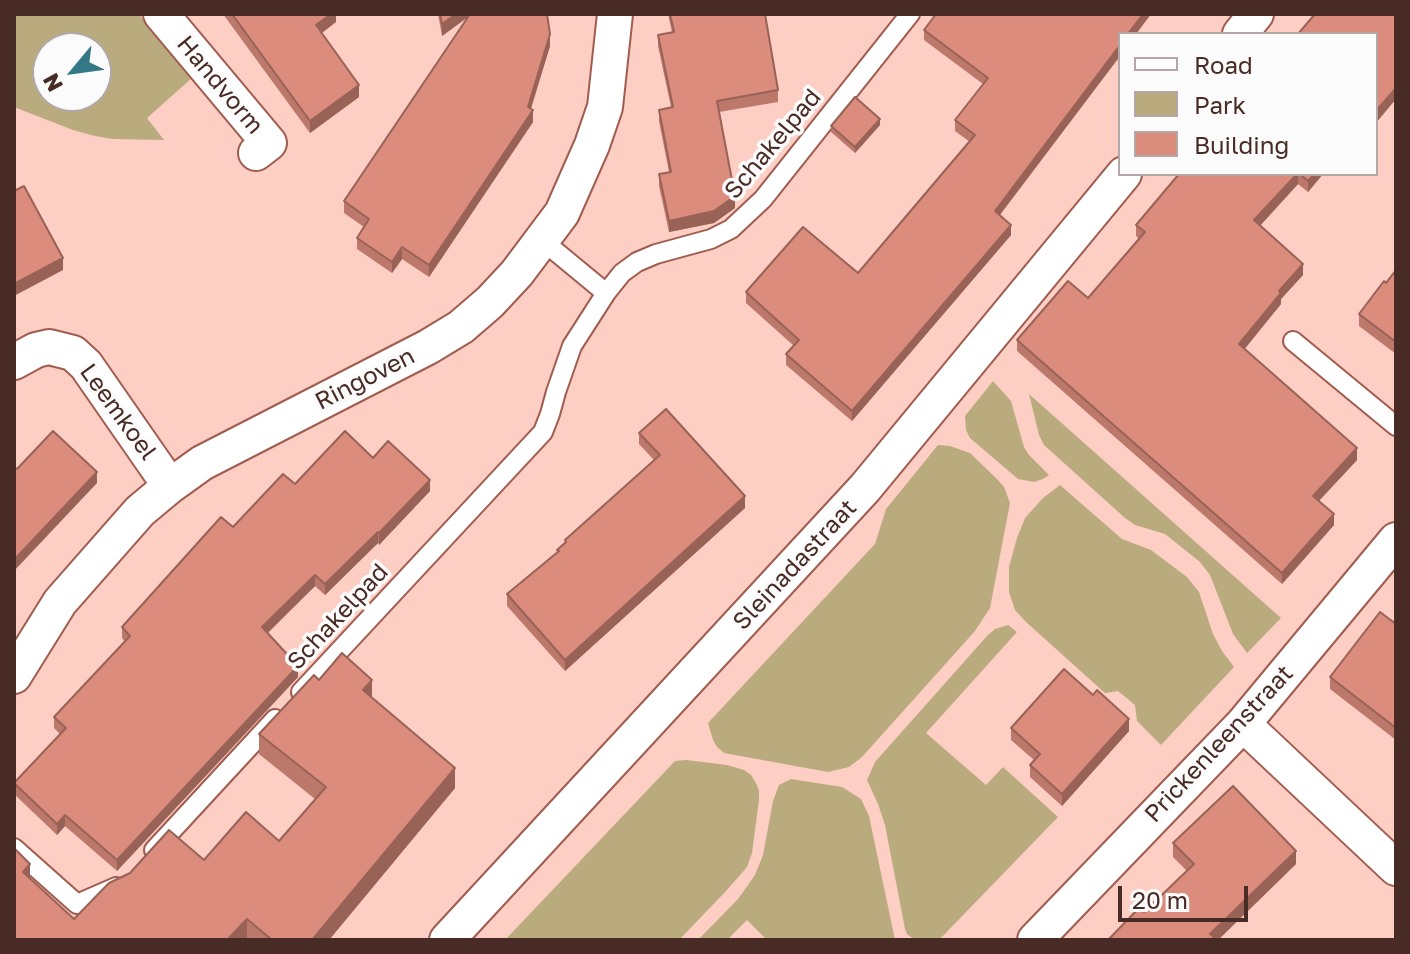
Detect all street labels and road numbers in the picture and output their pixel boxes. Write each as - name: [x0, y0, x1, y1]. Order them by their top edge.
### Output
- street label: Handvorm: [171, 30, 269, 140]
- street label: Schakelpad: [719, 83, 827, 205]
- street label: Ringoven: [310, 342, 420, 416]
- street label: Leemkoel: [74, 358, 162, 466]
- street label: Sleinadastraat: [727, 494, 863, 636]
- street label: Schakelpad: [282, 558, 394, 676]
- street label: Prickenleenstraat: [1139, 659, 1299, 829]

